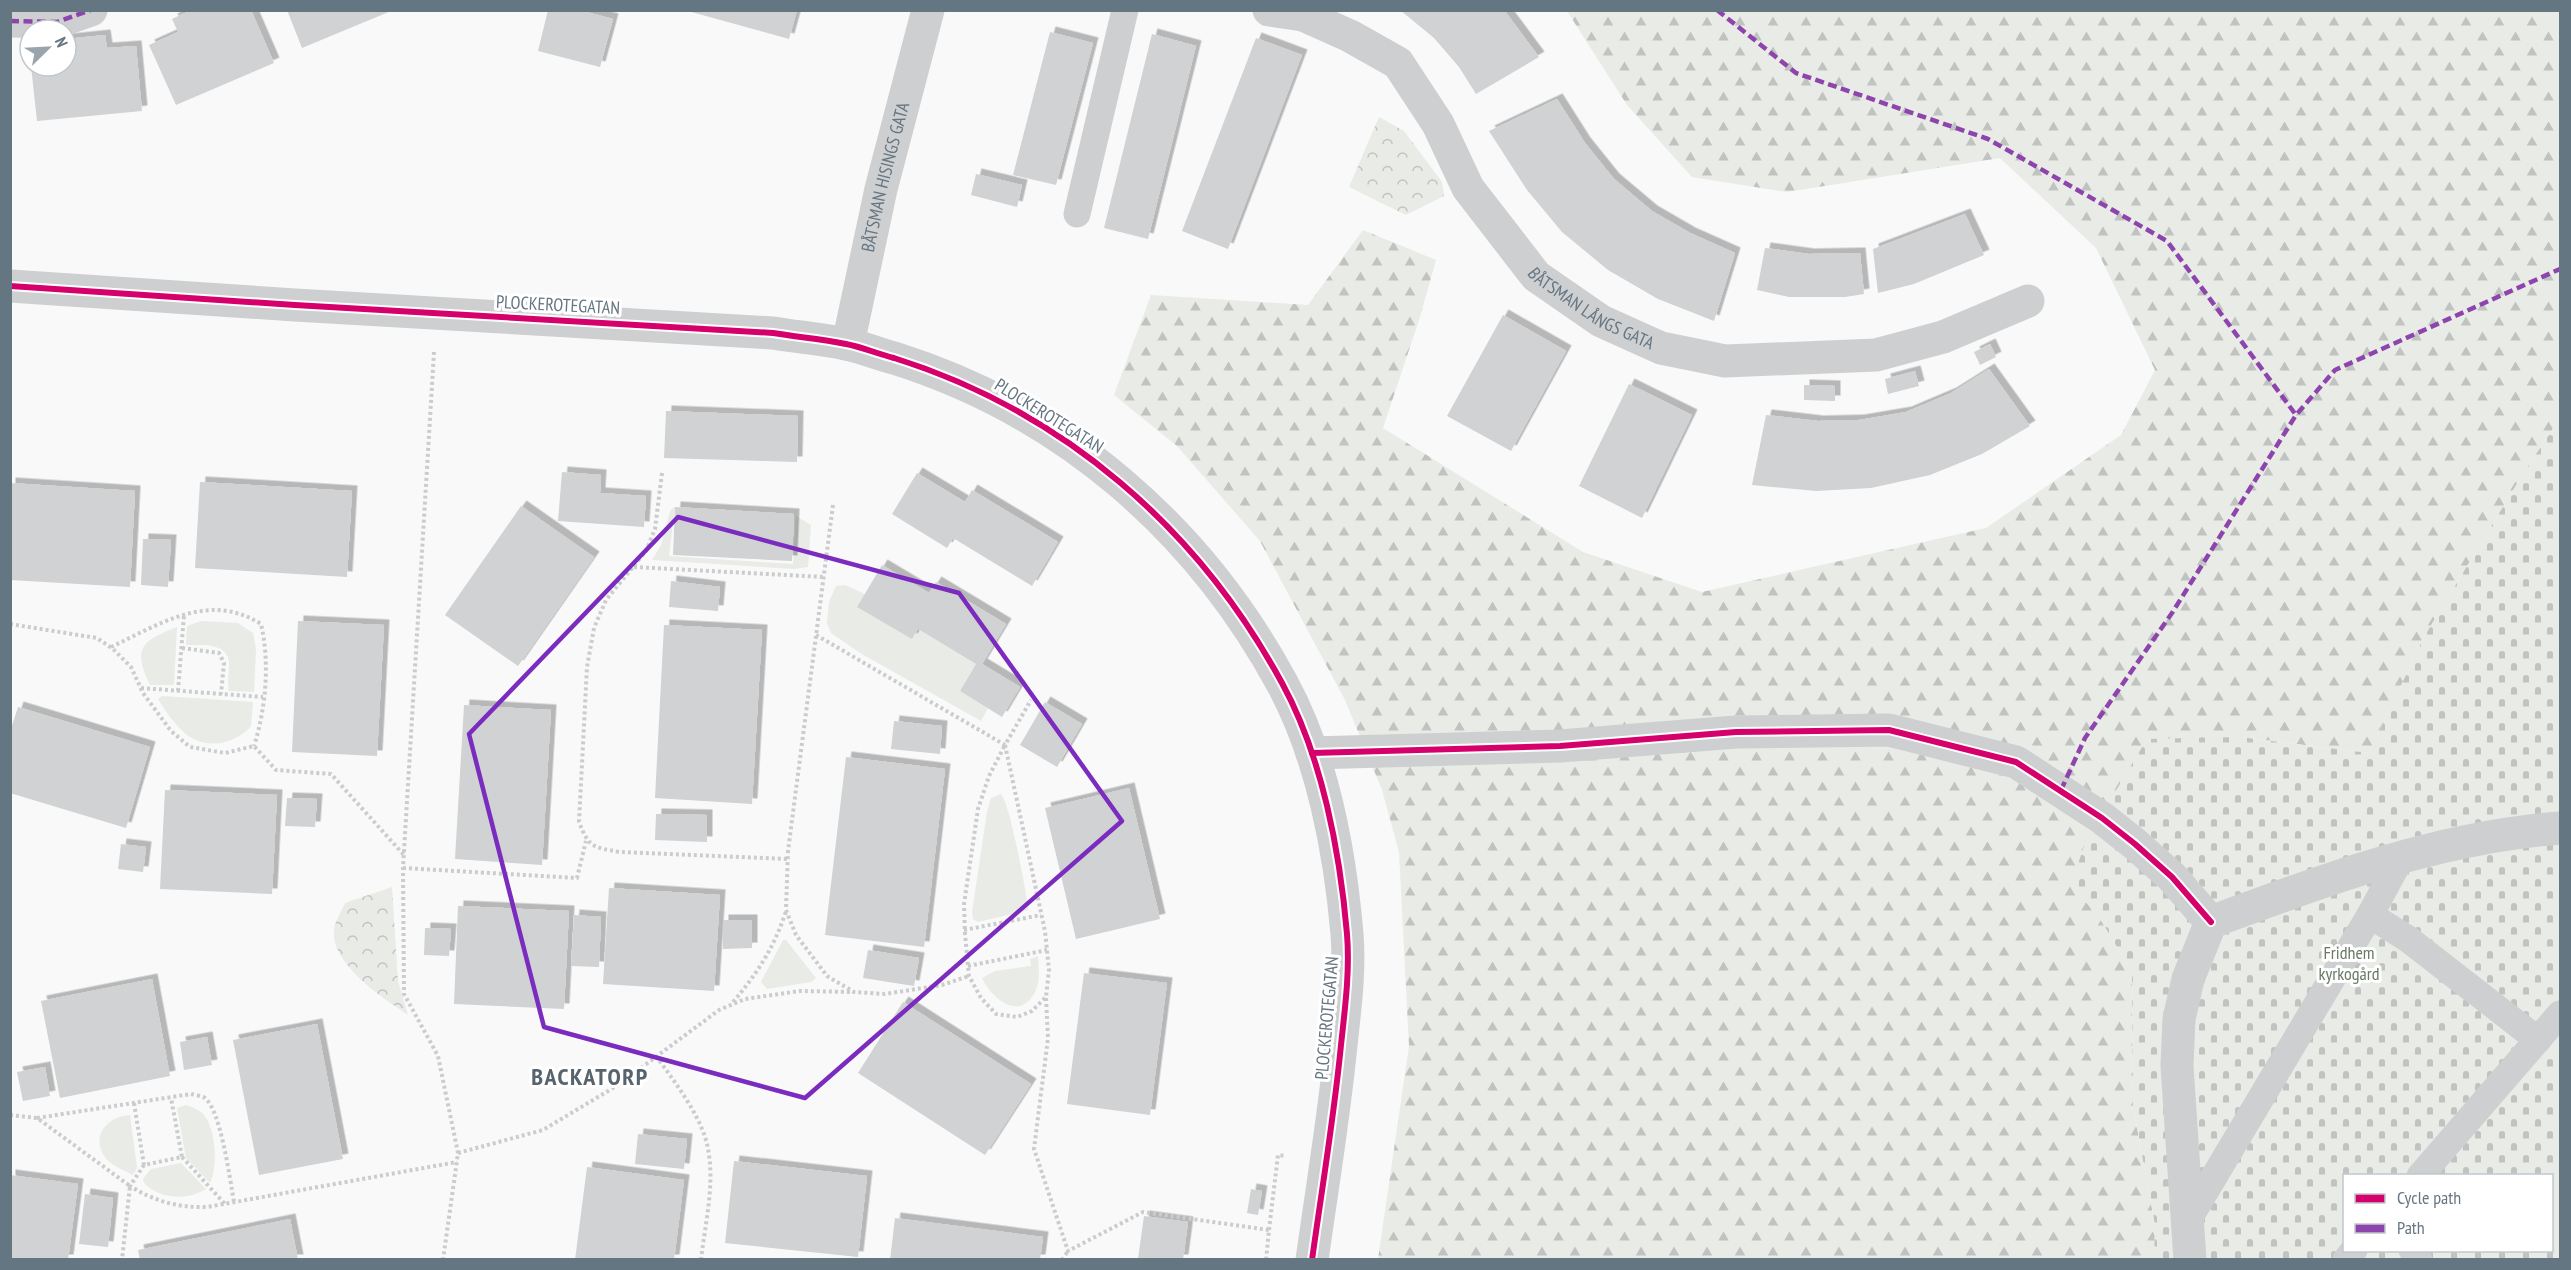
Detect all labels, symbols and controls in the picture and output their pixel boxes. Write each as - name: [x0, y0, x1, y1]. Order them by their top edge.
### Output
- north arrow: [18, 18, 78, 78]
- text: N: [51, 34, 73, 50]
- street label: BÅTSMAN HISINGS GATA: [856, 99, 914, 254]
- street label: BÅTSMAN LÅNGS GATA: [1523, 263, 1658, 355]
- street label: PLOCKEROTEGATAN: [495, 290, 621, 319]
- street label: PLOCKEROTEGATAN: [991, 373, 1108, 458]
- park label: Fridhem kyrkogård: [2319, 941, 2379, 985]
- street label: PLOCKEROTEGATAN: [1310, 955, 1343, 1081]
- district label: BACKATORP: [531, 1061, 649, 1092]
- legend: [2343, 1174, 2553, 1252]
- text: Cycle path: [2397, 1186, 2461, 1209]
- text: Path: [2397, 1216, 2425, 1239]

